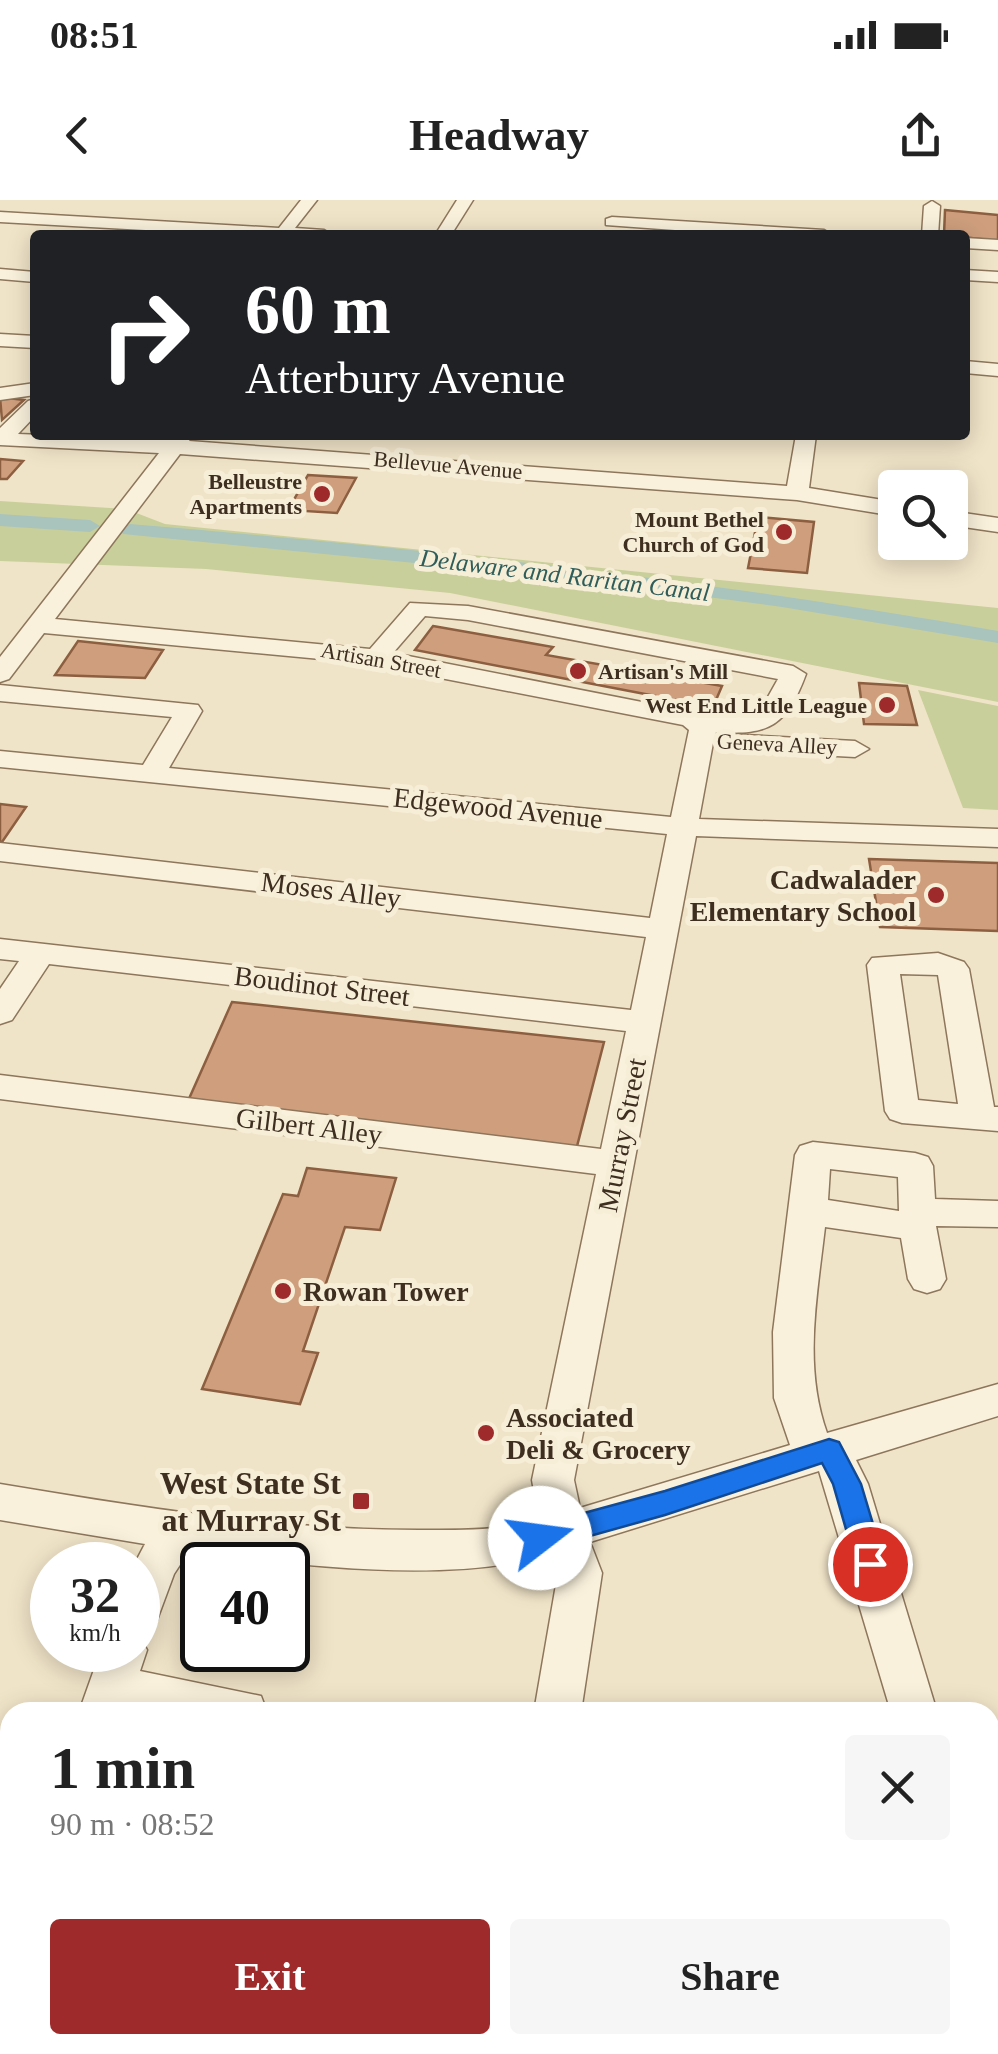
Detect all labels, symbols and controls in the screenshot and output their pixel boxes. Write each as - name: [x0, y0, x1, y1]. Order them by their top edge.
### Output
- text: 08:51: [50, 14, 139, 56]
- icon: back: [50, 108, 105, 163]
- icon: share: [893, 108, 948, 163]
- text: Headway: [409, 110, 589, 160]
- icon: right: [80, 270, 210, 400]
- text: 60 m: [245, 271, 391, 348]
- text: Atterbury Avenue: [245, 353, 565, 403]
- street label: Bellevue Avenue: [373, 446, 523, 484]
- place label: Belleustre Apartments: [190, 469, 302, 519]
- map controls: [878, 470, 968, 560]
- button: search: [878, 470, 968, 560]
- marker: Belleustre Apartments: [311, 483, 333, 505]
- place label: Mount Bethel Church of God: [623, 507, 764, 557]
- marker: Mount Bethel Church of God: [773, 521, 795, 543]
- water label: Delaware and Raritan Canal: [418, 544, 711, 606]
- street label: Artisan Street: [319, 637, 443, 683]
- place label: Artisan's Mill: [598, 659, 728, 684]
- marker: Artisan's Mill: [567, 660, 589, 682]
- place label: West End Little League: [645, 693, 867, 718]
- marker: West End Little League: [876, 694, 898, 716]
- street label: Geneva Alley: [716, 728, 838, 760]
- street label: Edgewood Avenue: [392, 782, 604, 834]
- place label: Cadwalader Elementary School: [690, 864, 916, 927]
- street label: Moses Alley: [259, 866, 403, 914]
- marker: Cadwalader Elementary School: [925, 884, 947, 906]
- street label: Boudinot Street: [232, 960, 412, 1012]
- street label: Murray Street: [592, 1055, 652, 1215]
- street label: Gilbert Alley: [234, 1102, 384, 1150]
- place label: Rowan Tower: [303, 1276, 469, 1307]
- marker: Rowan Tower: [272, 1280, 294, 1302]
- place label: Associated Deli & Grocery: [506, 1402, 691, 1465]
- marker: Associated Deli & Grocery: [475, 1422, 497, 1444]
- place label: West State St at Murray St: [160, 1465, 341, 1538]
- position arrow: [488, 1486, 592, 1590]
- marker: West State St at Murray St: [350, 1490, 372, 1512]
- pin: [828, 1522, 913, 1607]
- icon: arrive: [843, 1537, 898, 1592]
- speed limit sign: 40: [180, 1542, 310, 1672]
- text: 32: [70, 1567, 120, 1623]
- text: km/h: [69, 1619, 121, 1646]
- text: 1 min: [50, 1735, 195, 1801]
- button: close: [845, 1735, 950, 1840]
- text: 90 m · 08:52: [50, 1806, 214, 1842]
- button: Exit: [50, 1919, 490, 2034]
- button: Share: [510, 1919, 950, 2034]

